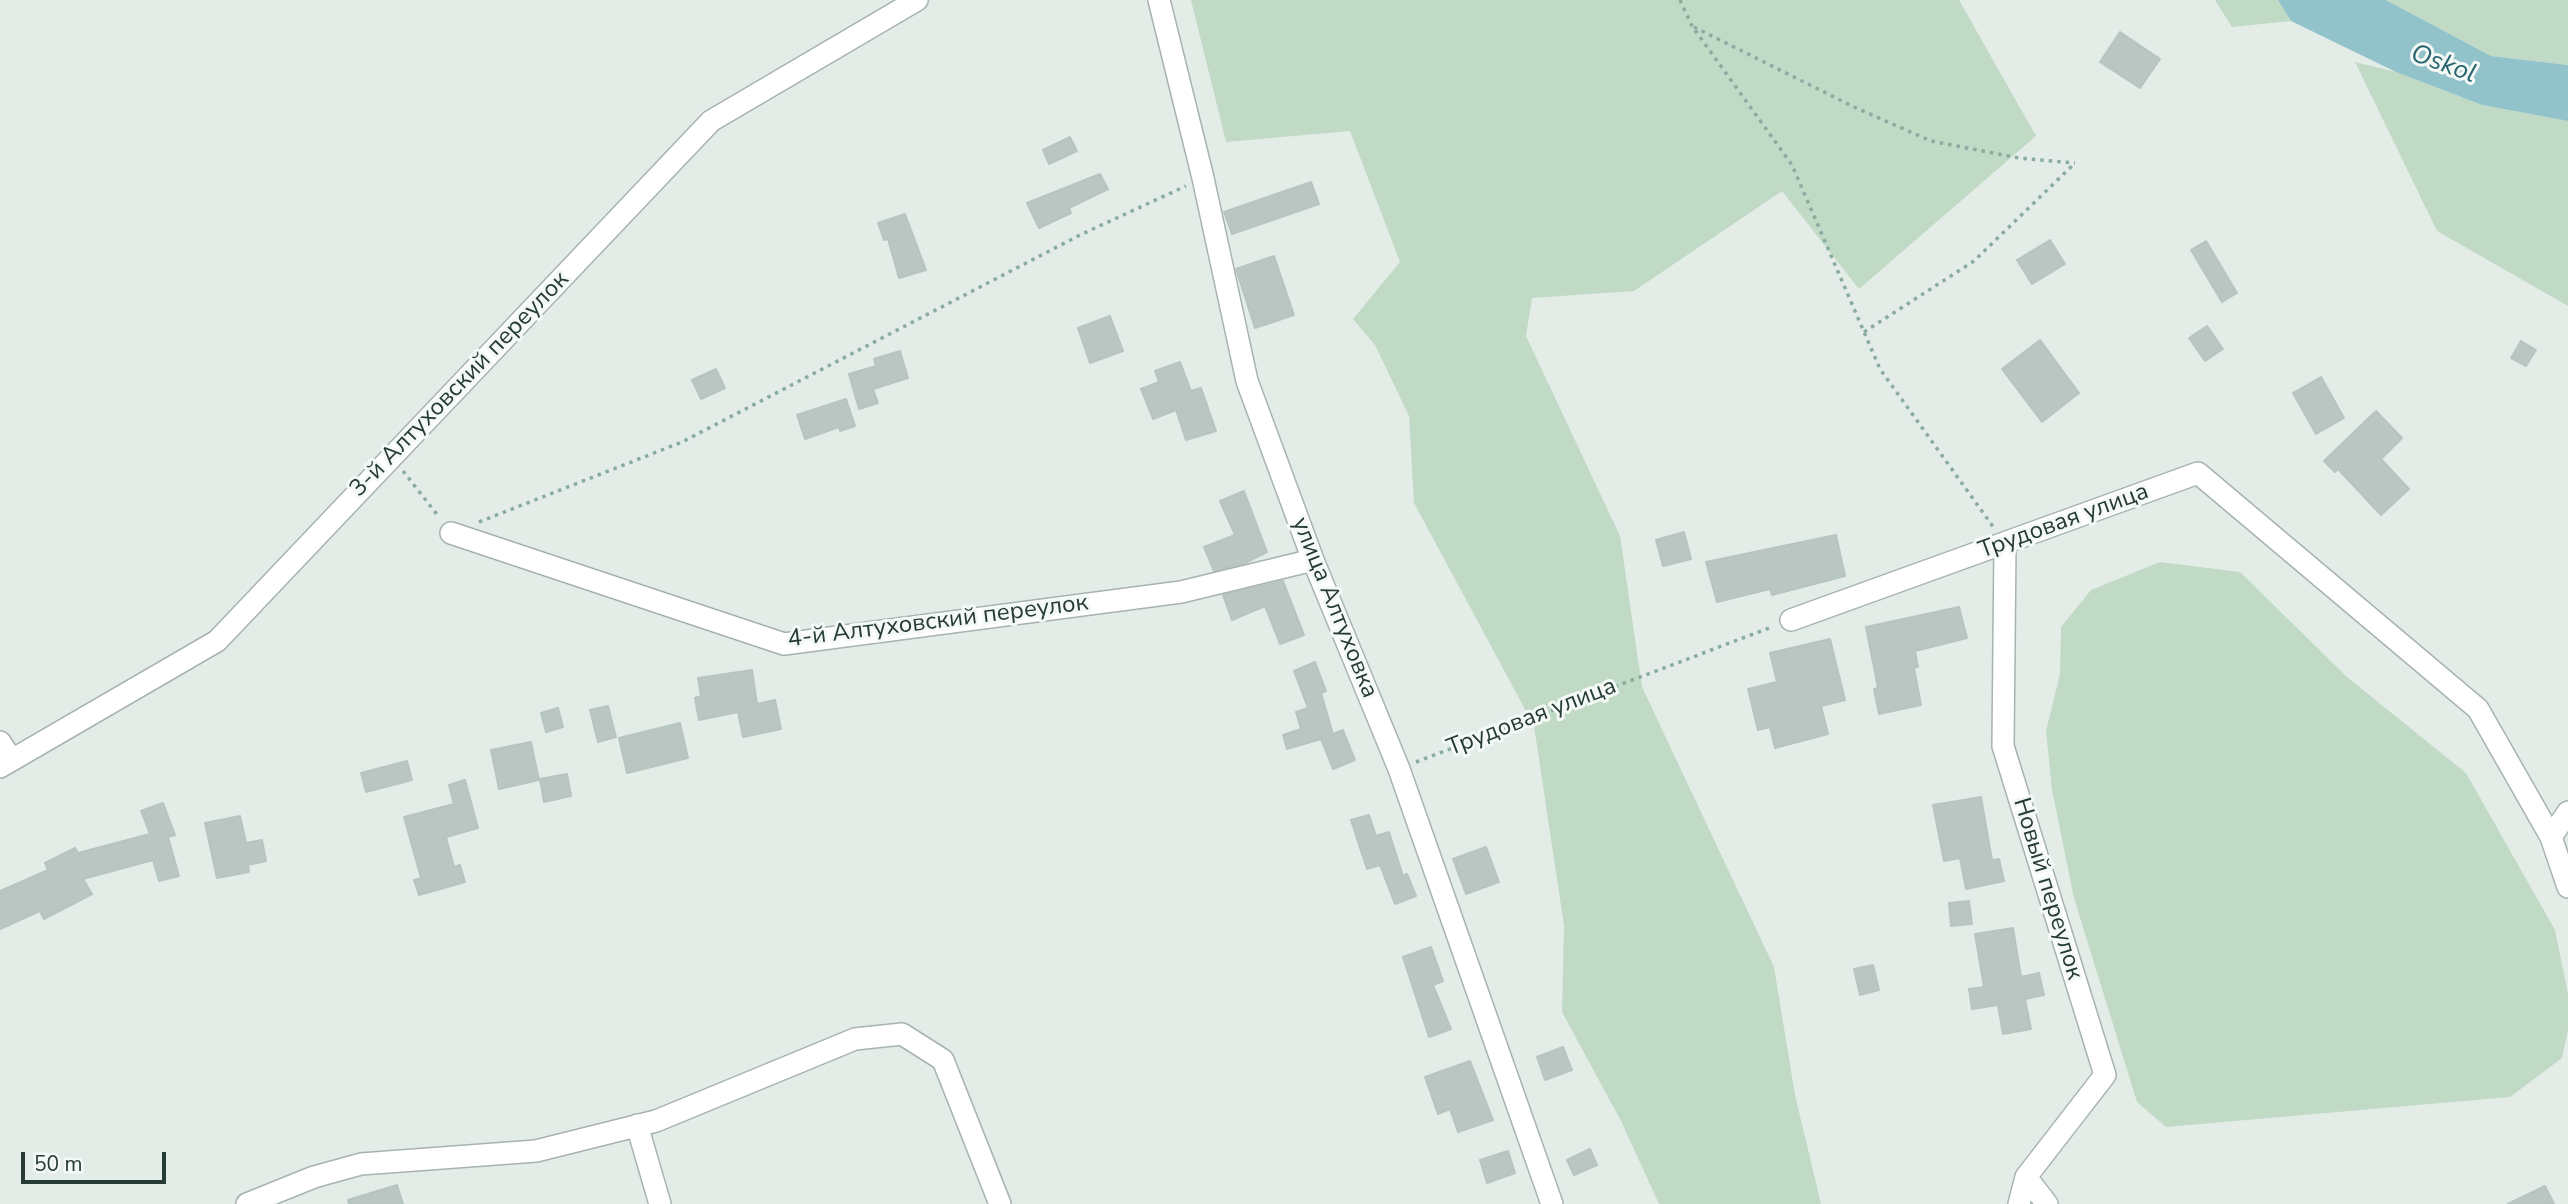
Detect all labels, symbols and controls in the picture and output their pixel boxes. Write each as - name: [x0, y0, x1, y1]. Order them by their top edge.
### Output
- water label: Oskol: [2406, 39, 2480, 91]
- street label: 3-й Алтуховский переулок: [345, 266, 575, 504]
- street label: Трудовая улица: [1975, 478, 2153, 566]
- street label: улица Алтуховка: [1285, 513, 1383, 703]
- street label: 4-й Алтуховский переулок: [786, 589, 1090, 655]
- street label: Трудовая улица: [1443, 673, 1621, 763]
- street label: Новый переулок: [2006, 795, 2088, 983]
- scale bar: [24, 1138, 170, 1182]
- text: 50 m: [34, 1150, 83, 1178]

